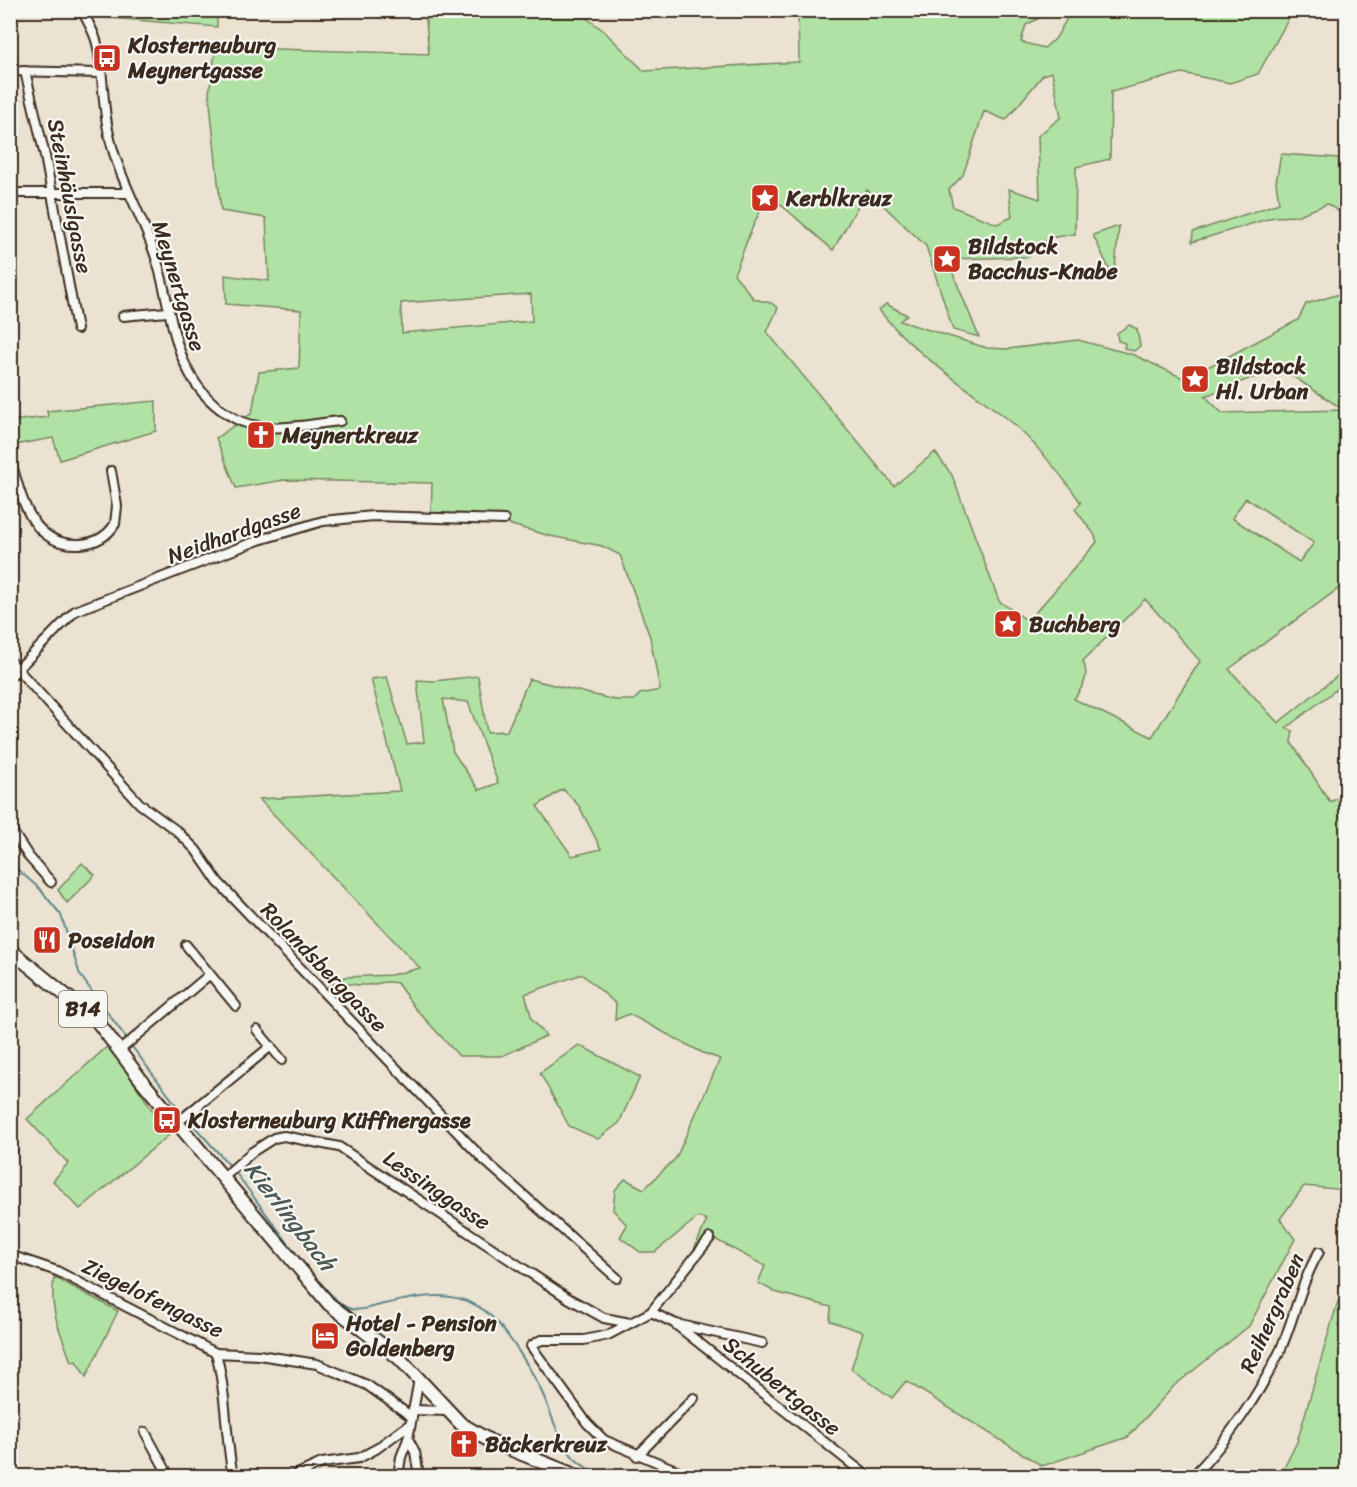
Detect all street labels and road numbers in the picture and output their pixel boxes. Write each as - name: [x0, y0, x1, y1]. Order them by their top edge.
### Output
- street label: Steinhäuslgasse: [36, 115, 104, 277]
- street label: Meynertgasse: [141, 216, 217, 356]
- street label: Neidhardgasse: [162, 491, 306, 575]
- street label: Rolandsberggasse: [251, 892, 397, 1042]
- road number: B14: [59, 991, 107, 1027]
- street label: Lessinggasse: [375, 1139, 499, 1241]
- street label: Ziegelofengasse: [75, 1247, 231, 1349]
- street label: Reihergraben: [1228, 1247, 1316, 1379]
- street label: Schubertgasse: [714, 1326, 850, 1446]

